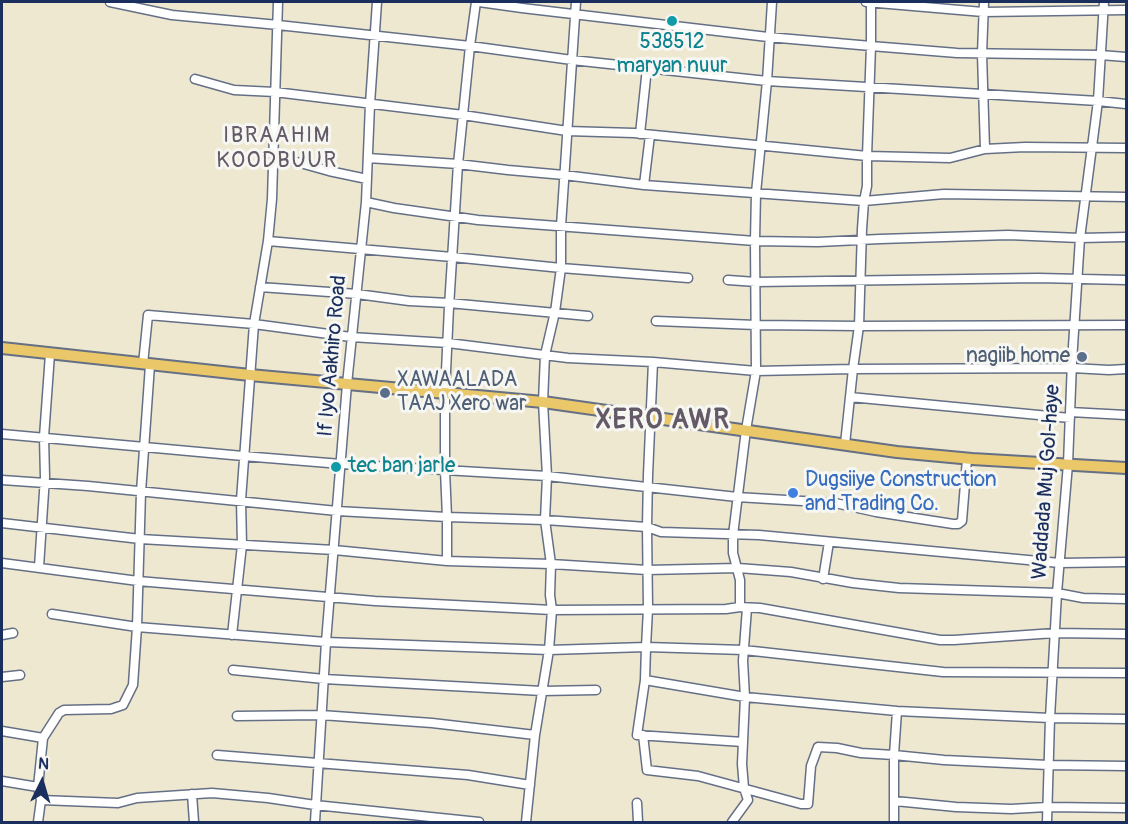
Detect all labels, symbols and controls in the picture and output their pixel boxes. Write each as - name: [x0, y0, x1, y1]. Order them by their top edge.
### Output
- marker: 538512 maryan nuur: [665, 14, 679, 28]
- place label: 538512 maryan nuur: [617, 30, 727, 80]
- district label: IBRAAHIM KOODBUUR: [216, 123, 338, 174]
- street label: If Iyo Aakhiro Road: [313, 274, 353, 438]
- place label: nagiib home: [966, 344, 1070, 370]
- marker: nagiib home: [1075, 350, 1089, 364]
- place label: XAWAALADA TAAJ Xero war: [397, 368, 527, 418]
- street label: Waddada Muj Gol-haye: [1028, 384, 1066, 580]
- marker: XAWAALADA TAAJ Xero war: [378, 386, 392, 400]
- district label: XERO AWR: [596, 405, 730, 437]
- place label: tec ban jarle: [348, 454, 455, 480]
- marker: tec ban jarle: [329, 460, 343, 474]
- place label: Dugsiiye Construction and Trading Co.: [805, 468, 997, 518]
- marker: Dugsiiye Construction and Trading Co.: [786, 486, 800, 500]
- north arrow: [12, 752, 72, 812]
- text: N: [37, 754, 50, 775]

